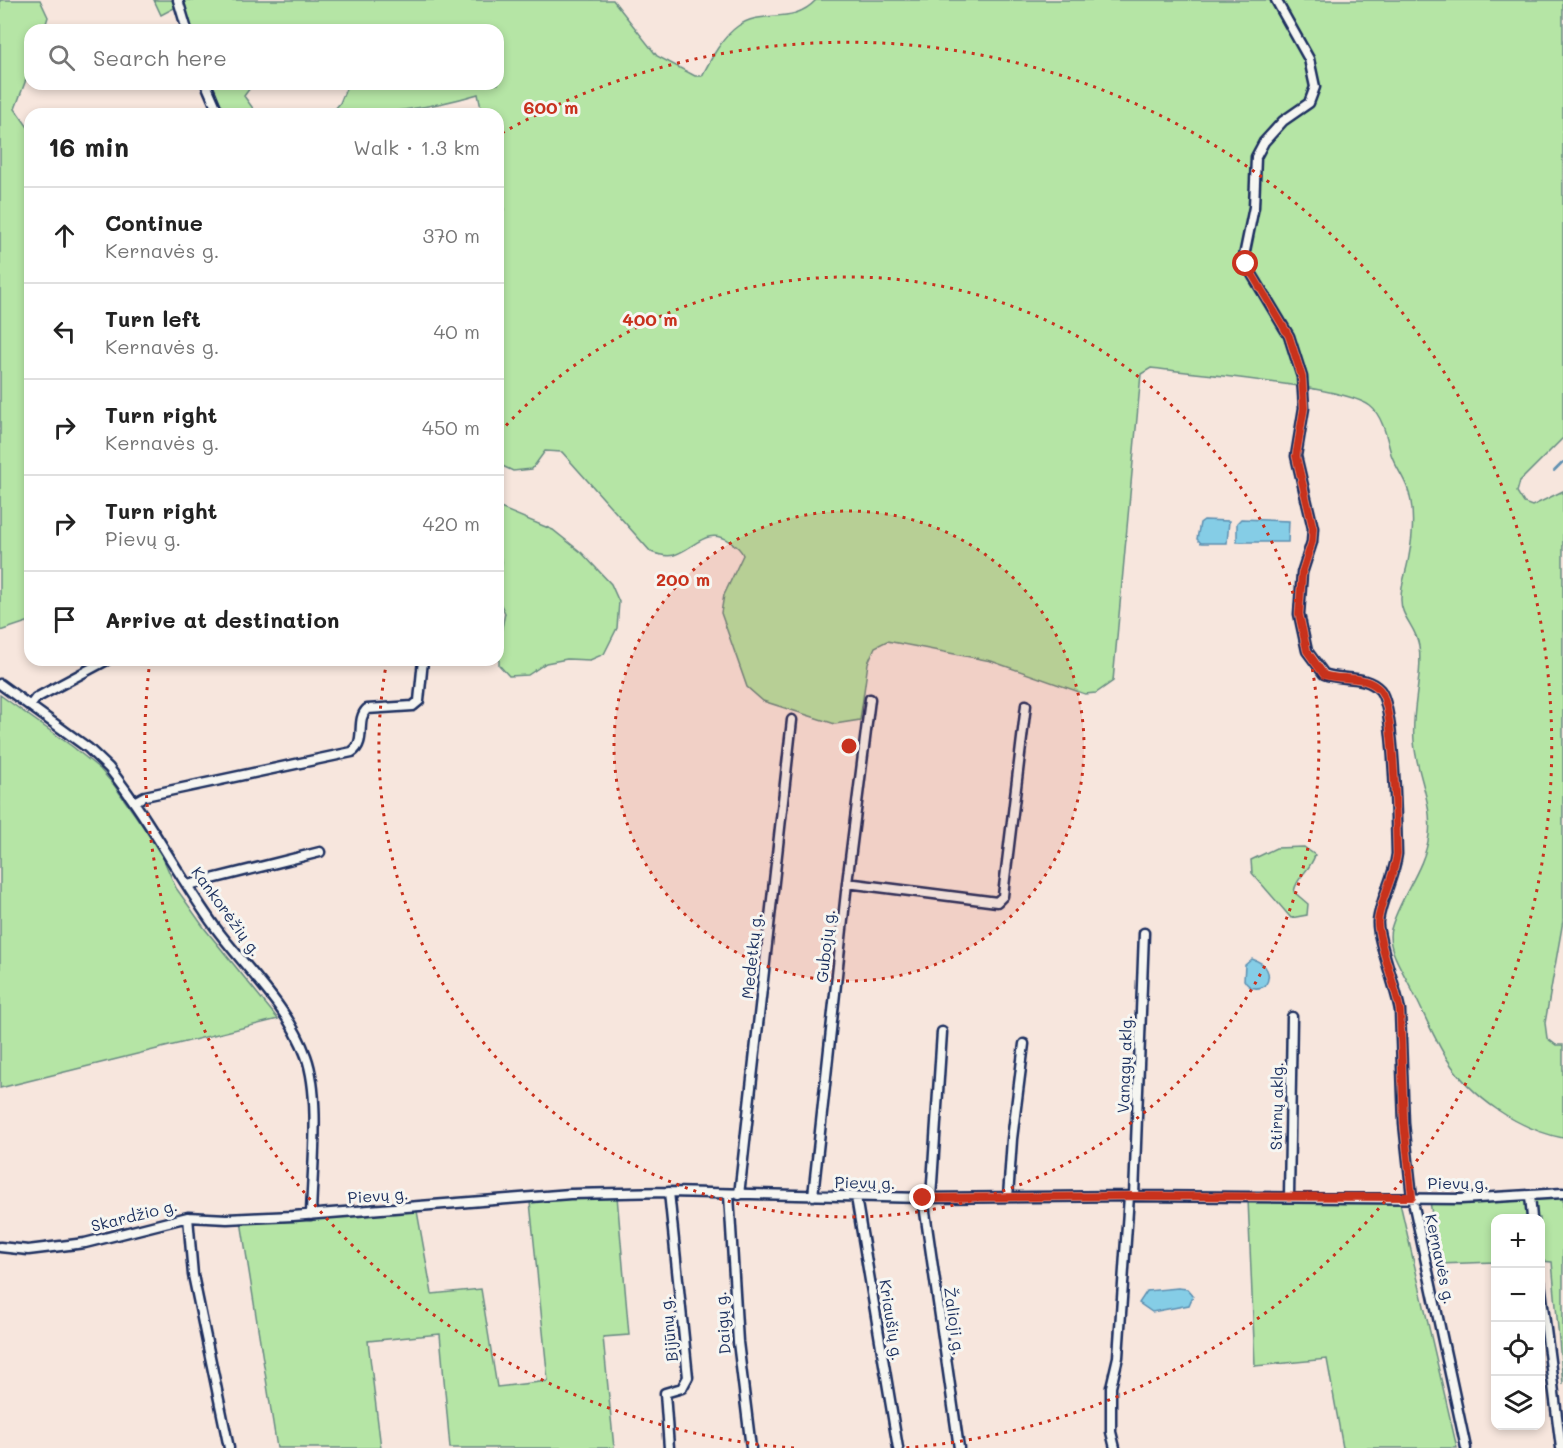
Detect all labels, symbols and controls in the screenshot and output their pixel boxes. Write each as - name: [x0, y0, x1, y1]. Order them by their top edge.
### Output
- search box: [24, 24, 504, 90]
- icon: search: [45, 41, 78, 74]
- text: Search here: [93, 43, 227, 72]
- text: 600 m: [524, 95, 578, 119]
- text: 16 min: [48, 130, 129, 164]
- text: Walk · 1.3 km: [353, 134, 480, 160]
- text: Continue: [105, 208, 203, 237]
- icon: ahead: [48, 219, 81, 252]
- text: 370 m: [422, 222, 480, 248]
- text: Kernavės g.: [105, 237, 220, 263]
- route start: [1232, 250, 1258, 276]
- text: Turn left: [105, 304, 201, 333]
- text: 400 m: [622, 307, 678, 331]
- icon: left: [48, 315, 81, 348]
- text: 40 m: [434, 318, 480, 344]
- text: Kernavės g.: [105, 333, 220, 359]
- text: Turn right: [105, 400, 217, 429]
- icon: right: [48, 411, 81, 444]
- text: 450 m: [422, 414, 480, 440]
- text: Kernavės g.: [105, 429, 220, 455]
- text: Turn right: [105, 496, 217, 525]
- icon: right: [48, 507, 81, 540]
- text: 420 m: [422, 510, 480, 536]
- text: Pievų g.: [105, 525, 181, 551]
- text: 200 m: [656, 567, 710, 591]
- icon: arrive: [48, 603, 81, 636]
- text: Arrive at destination: [105, 605, 340, 634]
- centre of rings: [839, 736, 859, 756]
- street label: Kankorėžių g.: [187, 862, 267, 960]
- street label: Gubojų g.: [811, 908, 839, 984]
- street label: Medetkų g.: [736, 912, 766, 1000]
- street label: Vanagų aklg.: [1112, 1014, 1136, 1114]
- street label: Stirnų aklg.: [1265, 1062, 1287, 1150]
- street label: Pievų g.: [834, 1171, 896, 1193]
- street label: Pievų g.: [1428, 1172, 1488, 1193]
- street label: Pievų g.: [347, 1182, 409, 1208]
- route end: [909, 1184, 935, 1210]
- street label: Skardžio g.: [89, 1194, 179, 1236]
- street label: Kernavės g.: [1421, 1212, 1461, 1306]
- map controls: [1491, 1214, 1545, 1430]
- button: +: [1491, 1214, 1545, 1268]
- button: −: [1491, 1268, 1545, 1322]
- street label: Kriaušių g.: [875, 1278, 909, 1362]
- street label: Žalioji g.: [940, 1286, 970, 1356]
- street label: Daigų g.: [709, 1291, 735, 1355]
- street label: Bijūnų g.: [654, 1295, 682, 1363]
- button: locate: [1491, 1322, 1545, 1376]
- button: layers: [1491, 1376, 1545, 1430]

